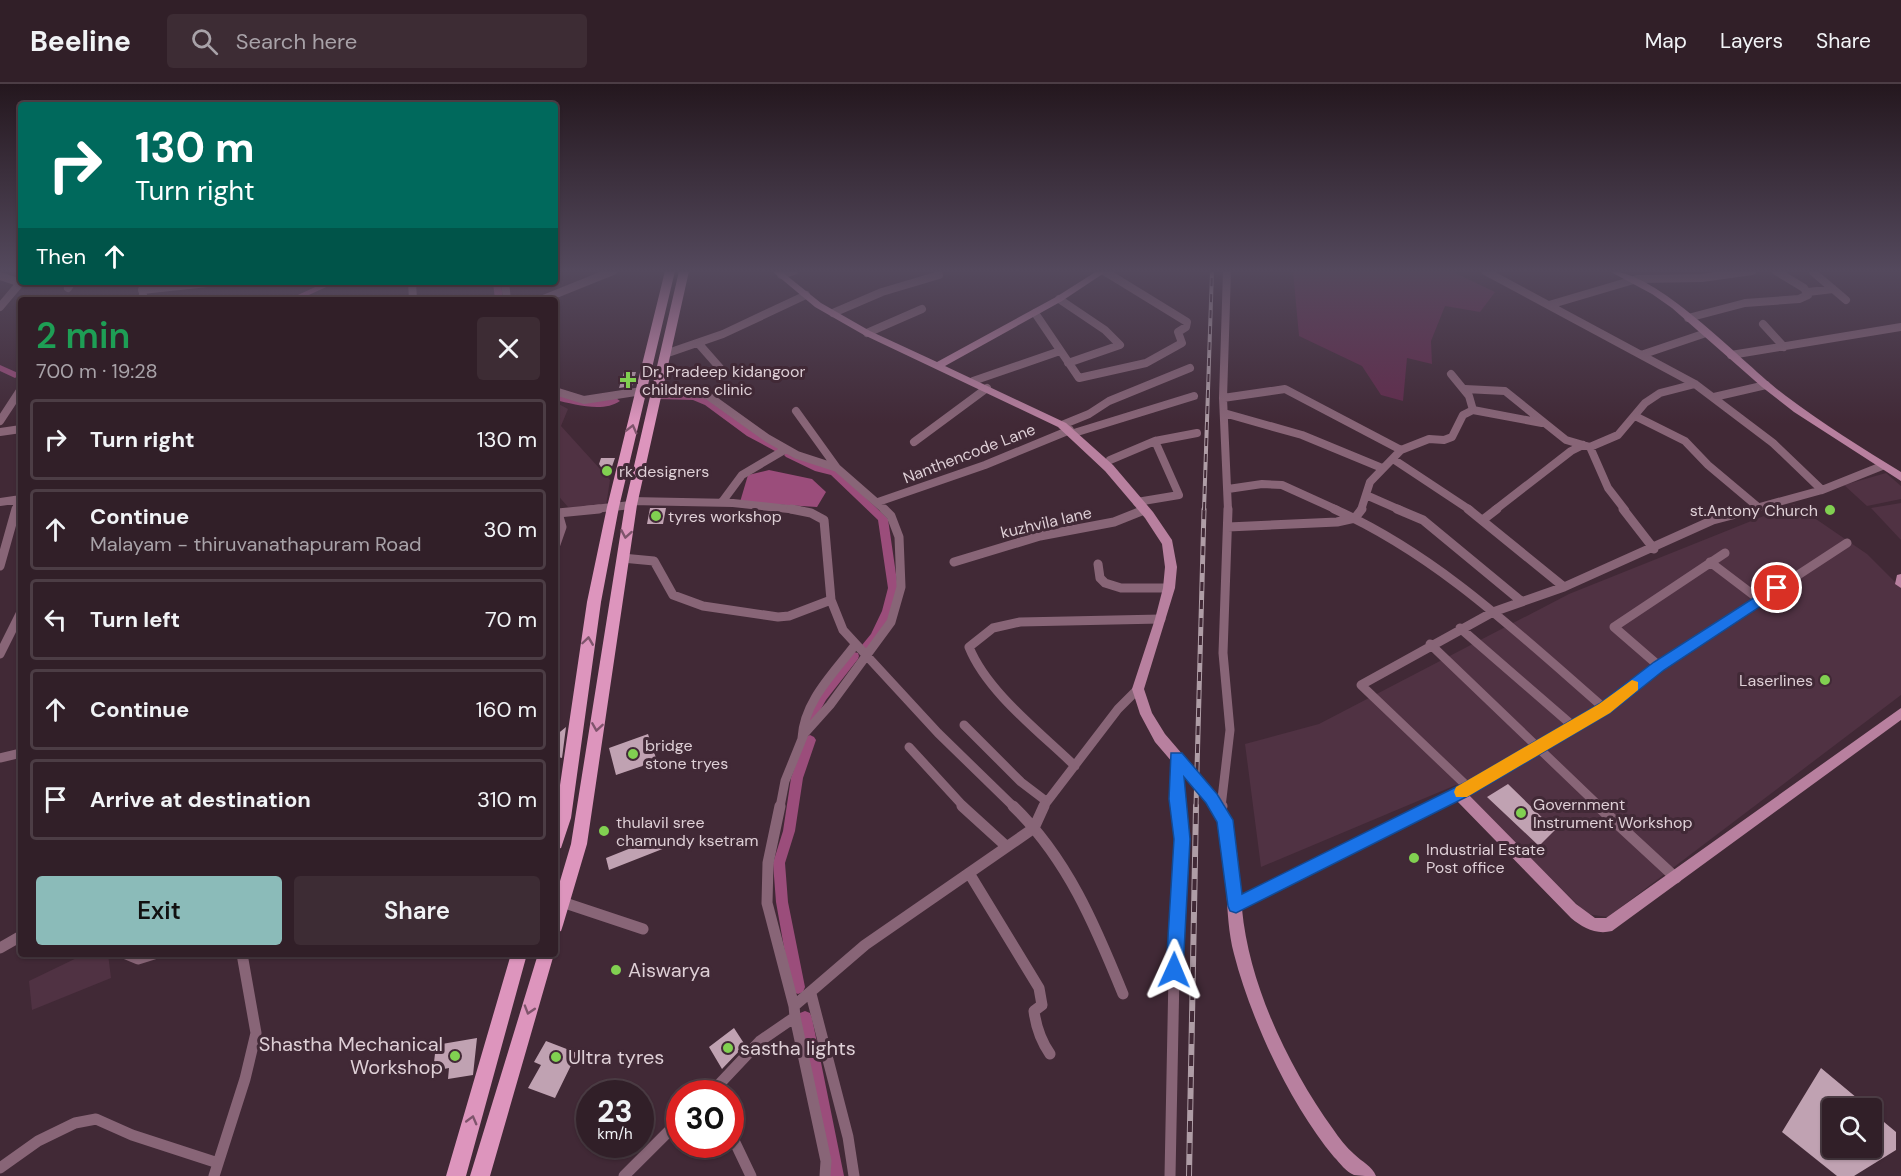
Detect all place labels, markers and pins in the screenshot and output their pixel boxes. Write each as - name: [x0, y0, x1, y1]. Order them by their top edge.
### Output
- place label: Dr. Pradeep kidangoor childrens clinic: [642, 361, 806, 400]
- marker: Dr. Pradeep kidangoor childrens clinic: [619, 371, 637, 389]
- place label: rk designers: [619, 461, 709, 482]
- marker: rk designers: [600, 464, 614, 478]
- place label: st.Antony Church: [1690, 500, 1818, 521]
- marker: st.Antony Church: [1823, 503, 1837, 517]
- place label: tyres workshop: [668, 506, 782, 527]
- marker: tyres workshop: [649, 509, 663, 523]
- pin: [1751, 562, 1802, 613]
- place label: Laserlines: [1739, 670, 1813, 691]
- marker: Laserlines: [1818, 673, 1832, 687]
- place label: bridge stone tryes: [645, 735, 728, 774]
- marker: bridge stone tryes: [626, 747, 640, 761]
- place label: Government Instrument Workshop: [1533, 794, 1692, 833]
- marker: Government Instrument Workshop: [1514, 806, 1528, 820]
- place label: thulavil sree chamundy ksetram: [616, 812, 758, 851]
- marker: thulavil sree chamundy ksetram: [597, 824, 611, 838]
- place label: Industrial Estate Post office: [1426, 839, 1545, 878]
- marker: Industrial Estate Post office: [1407, 851, 1421, 865]
- place label: Aiswarya: [628, 957, 710, 983]
- marker: Aiswarya: [609, 963, 623, 977]
- place label: Shastha Mechanical Workshop: [259, 1031, 443, 1080]
- place label: sastha lights: [740, 1035, 856, 1061]
- marker: sastha lights: [721, 1041, 735, 1055]
- place label: Ultra tyres: [568, 1044, 664, 1070]
- marker: Shastha Mechanical Workshop: [448, 1049, 462, 1063]
- marker: Ultra tyres: [549, 1050, 563, 1064]

